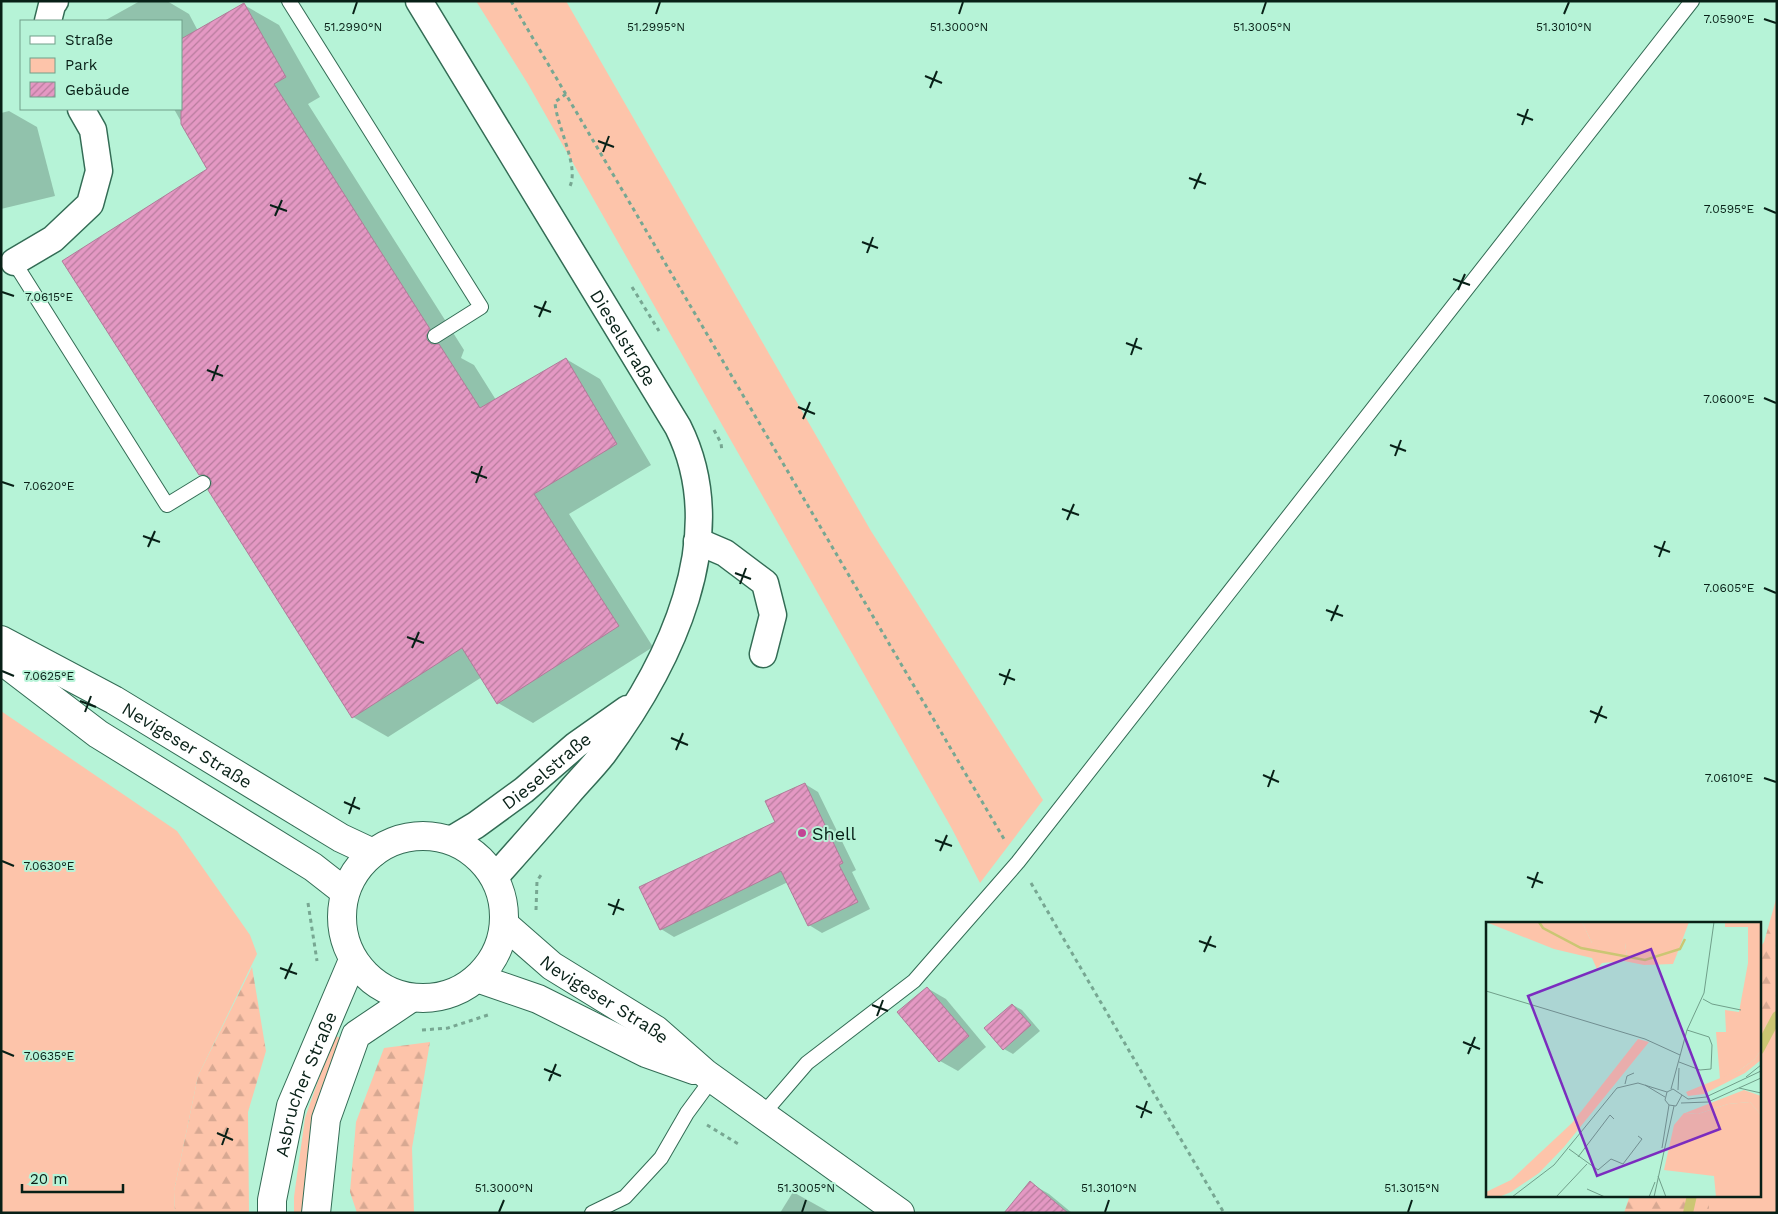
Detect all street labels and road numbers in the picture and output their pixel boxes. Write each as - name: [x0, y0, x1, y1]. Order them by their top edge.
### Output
- street label: Dieselstraße: [586, 285, 661, 390]
- street label: Nevigeser Straße: [119, 697, 256, 792]
- street label: Dieselstraße: [497, 728, 595, 813]
- street label: Nevigeser Straße: [536, 950, 674, 1047]
- street label: Asbrucher Straße: [270, 1008, 341, 1159]

